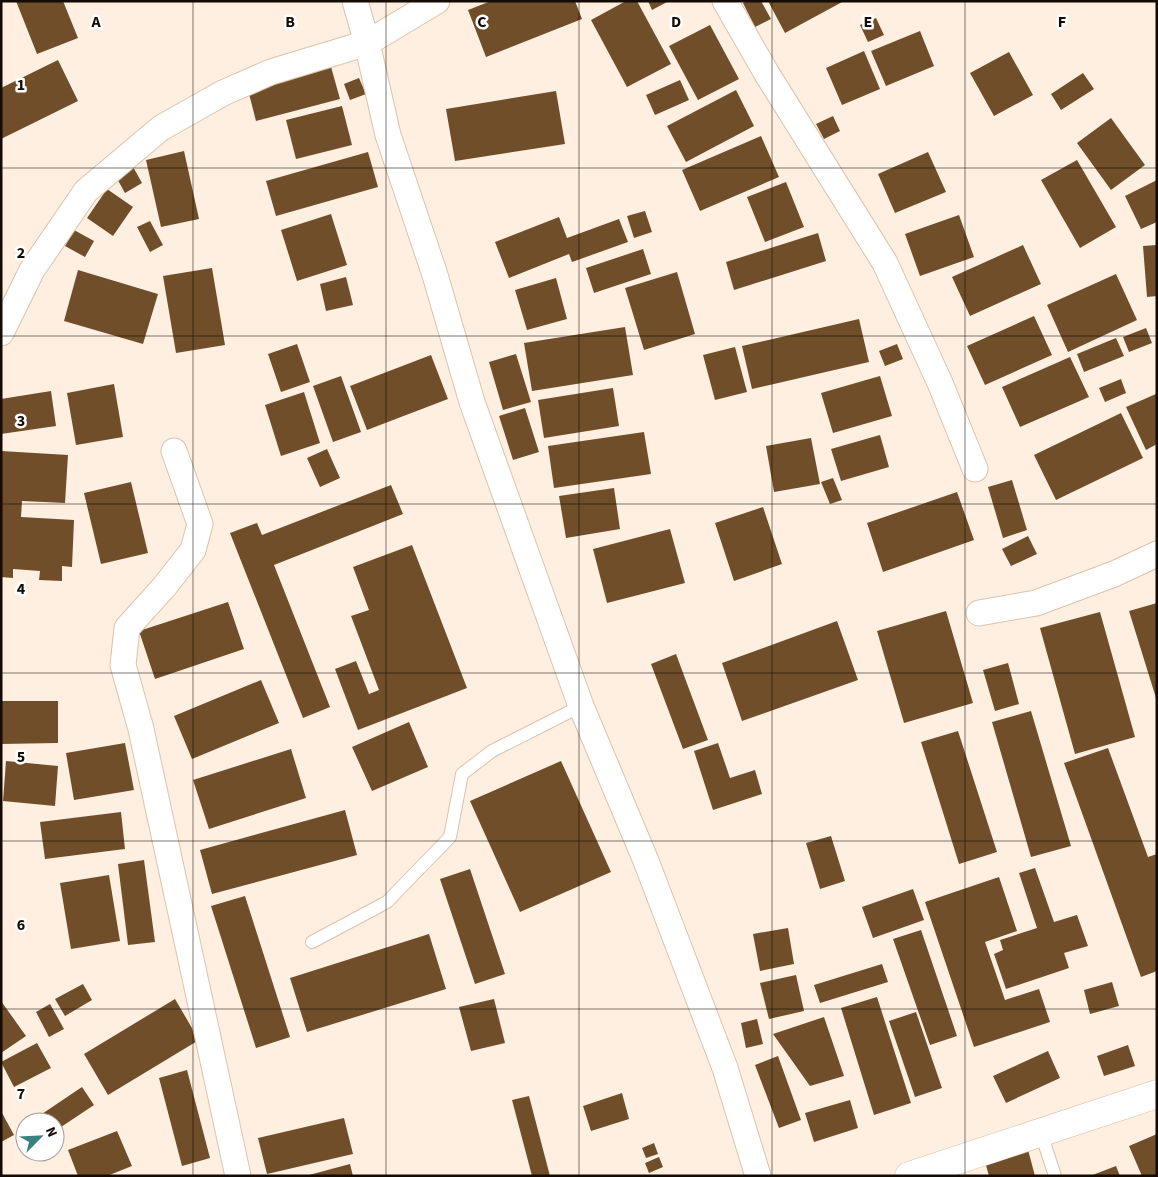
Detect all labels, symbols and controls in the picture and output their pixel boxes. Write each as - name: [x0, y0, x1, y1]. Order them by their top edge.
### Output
- text: A: [90, 11, 101, 33]
- text: B: [285, 11, 295, 33]
- text: C: [477, 11, 487, 33]
- text: D: [671, 11, 681, 33]
- text: E: [864, 11, 872, 33]
- text: F: [1058, 11, 1066, 33]
- text: 1: [17, 74, 25, 96]
- text: 2: [17, 242, 25, 264]
- text: 3: [17, 410, 25, 432]
- text: 4: [17, 578, 26, 600]
- text: 5: [17, 746, 25, 768]
- text: 6: [17, 914, 25, 936]
- text: 7: [17, 1083, 25, 1105]
- north arrow: [15, 1112, 65, 1162]
- text: N: [40, 1124, 62, 1140]

